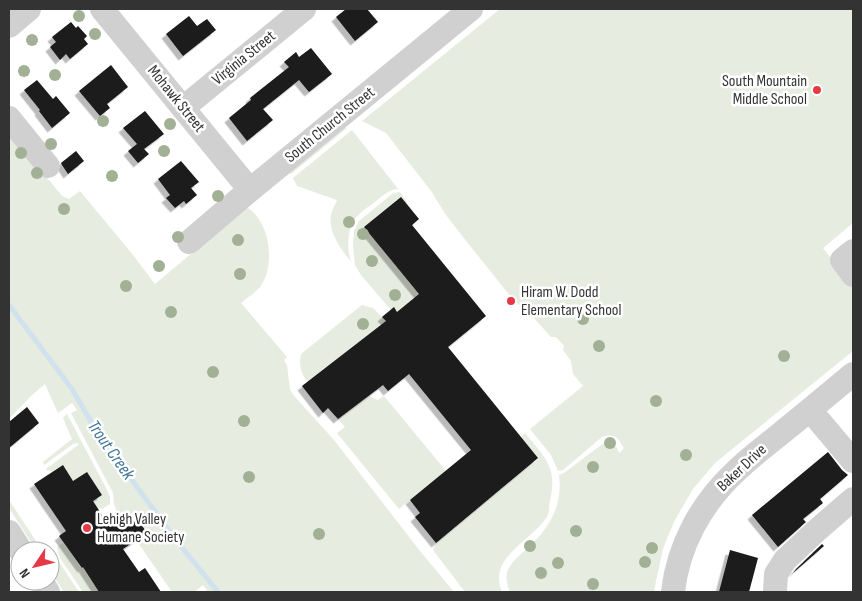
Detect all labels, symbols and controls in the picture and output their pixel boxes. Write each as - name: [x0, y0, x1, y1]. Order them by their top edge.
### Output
- street label: Virginia Street: [208, 27, 280, 89]
- street label: Mohawk Street: [143, 62, 209, 136]
- place label: South Mountain Middle School: [722, 72, 807, 109]
- street label: South Church Street: [281, 83, 379, 167]
- marker: South Mountain Middle School: [811, 84, 823, 96]
- place label: Hiram W. Dodd Elementary School: [521, 283, 621, 320]
- marker: Hiram W. Dodd Elementary School: [505, 295, 517, 307]
- water label: Trout Creek: [83, 416, 140, 485]
- street label: Baker Drive: [713, 440, 771, 496]
- place label: Lehigh Valley Humane Society: [97, 510, 184, 547]
- marker: Lehigh Valley Humane Society: [81, 522, 93, 534]
- north arrow: [10, 541, 60, 591]
- text: N: [16, 565, 34, 581]

